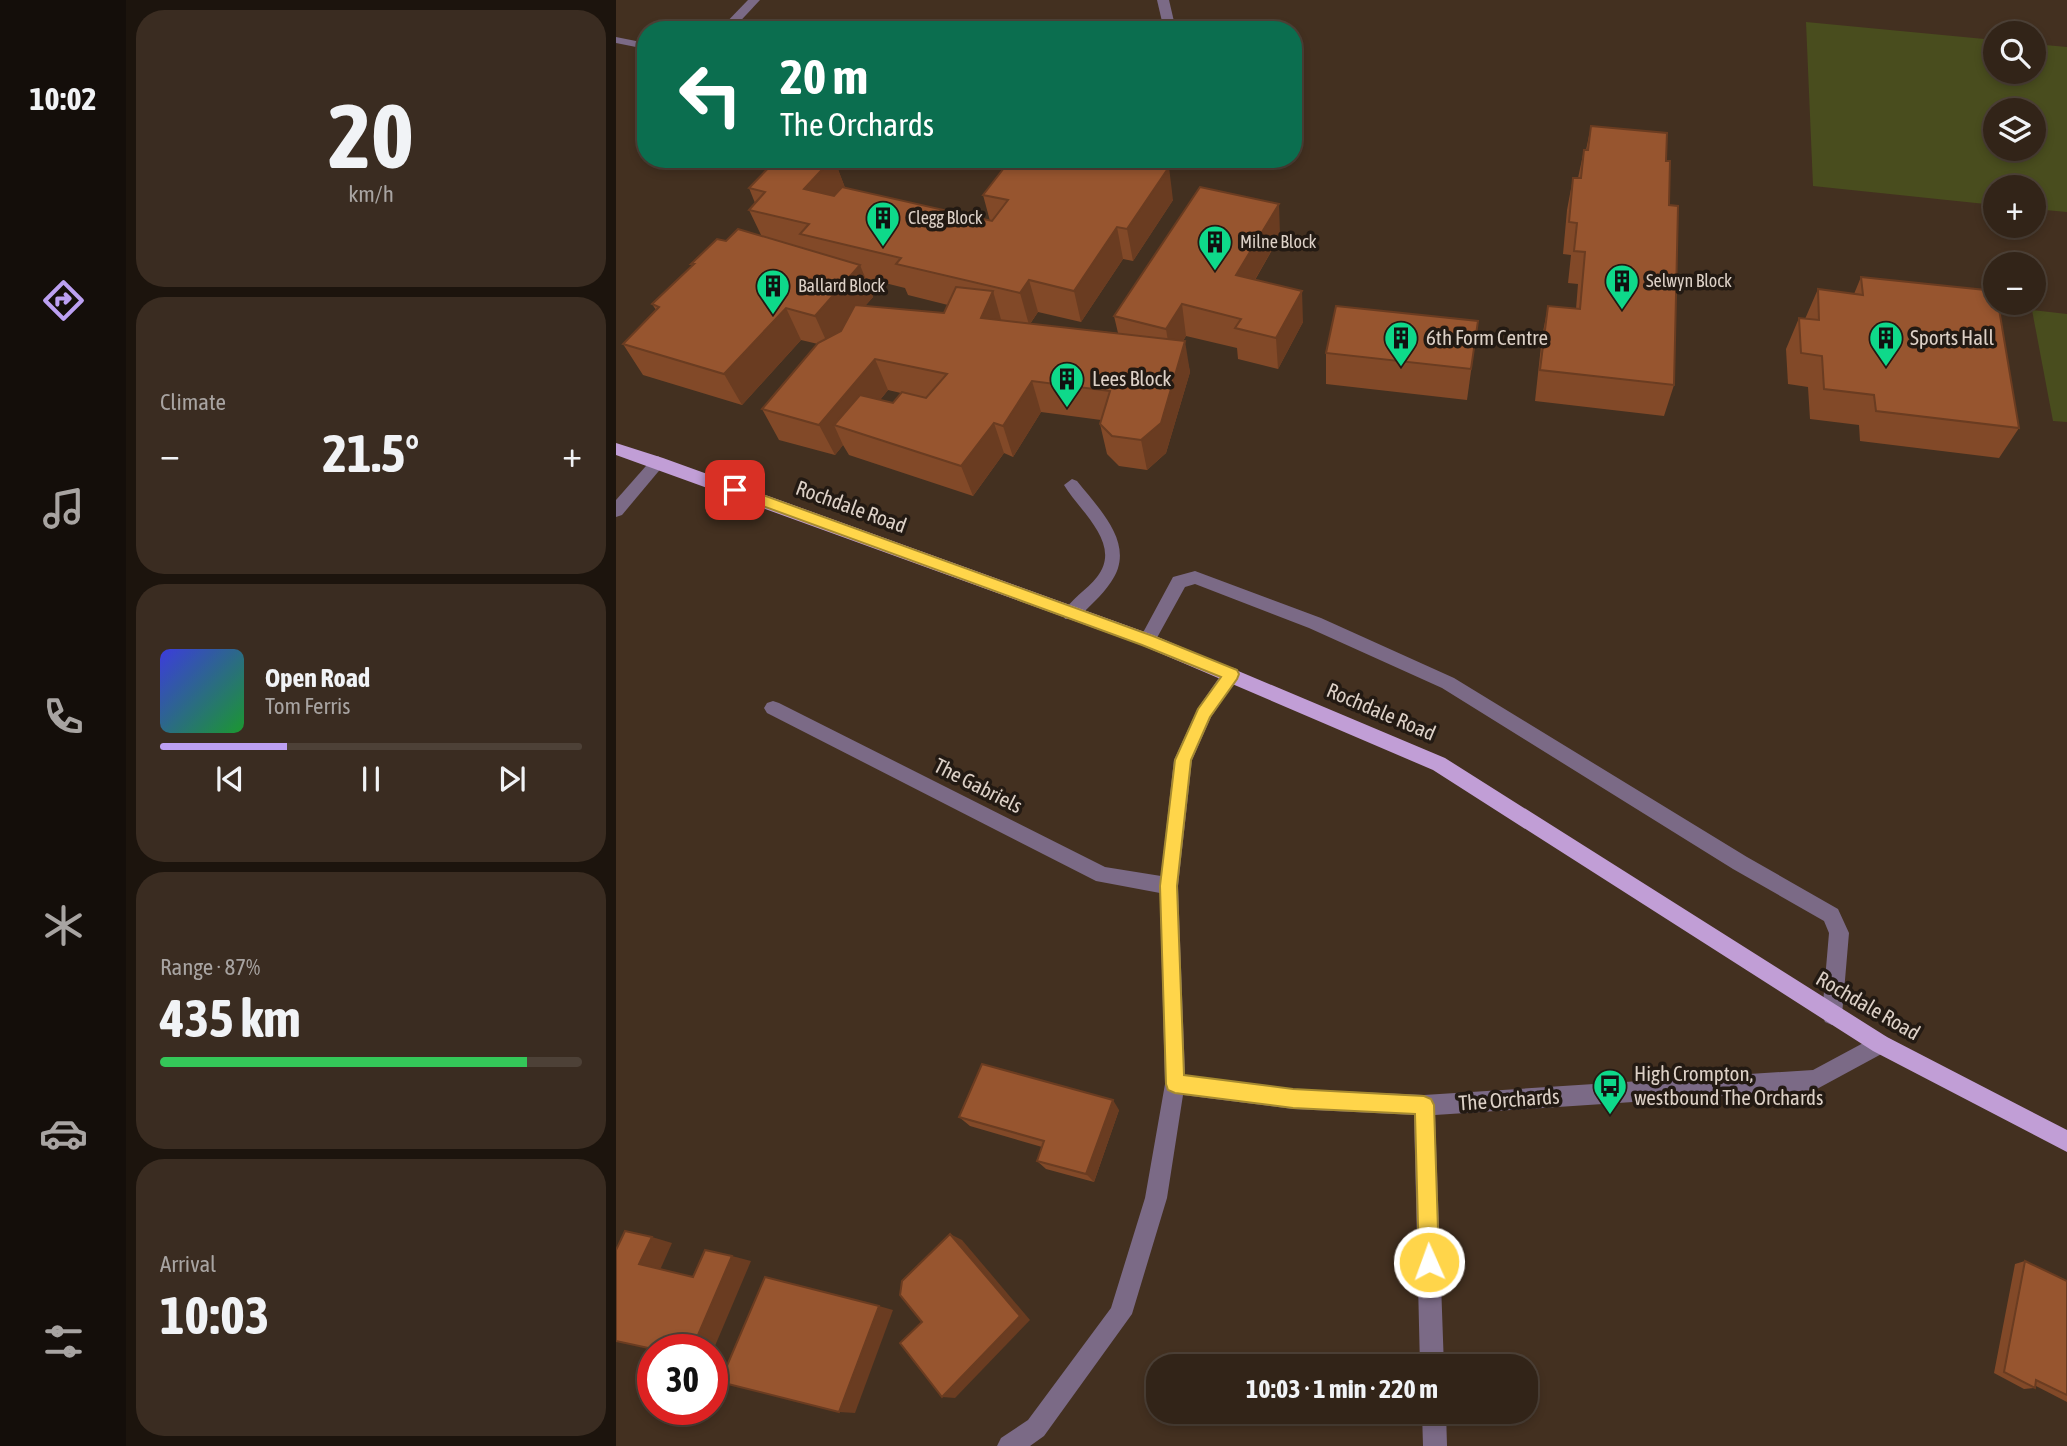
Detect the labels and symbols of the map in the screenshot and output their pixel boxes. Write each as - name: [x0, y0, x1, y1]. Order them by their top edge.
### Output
- building icon: Clegg Block: [864, 199, 902, 248]
- place label: Clegg Block: [908, 207, 983, 228]
- building icon: Milne Block: [1196, 223, 1234, 272]
- place label: Milne Block: [1240, 231, 1317, 252]
- building icon: Selwyn Block: [1603, 262, 1641, 311]
- building icon: Ballard Block: [754, 267, 792, 316]
- place label: Selwyn Block: [1646, 270, 1732, 291]
- place label: Ballard Block: [798, 275, 885, 296]
- building icon: 6th Form Centre: [1382, 319, 1420, 368]
- building icon: Sports Hall: [1867, 319, 1905, 368]
- place label: 6th Form Centre: [1426, 325, 1548, 349]
- place label: Sports Hall: [1910, 325, 1994, 349]
- building icon: Lees Block: [1048, 360, 1086, 409]
- place label: Lees Block: [1092, 366, 1172, 390]
- pin: [705, 460, 765, 520]
- street label: Rochdale Road: [793, 475, 910, 537]
- street label: Rochdale Road: [1323, 677, 1439, 745]
- street label: The Gabriels: [930, 753, 1027, 818]
- street label: Rochdale Road: [1812, 966, 1925, 1045]
- place label: High Crompton, westbound The Orchards: [1634, 1061, 1823, 1109]
- bus stop icon: High Crompton, westbound The Orchards: [1591, 1067, 1629, 1116]
- street label: The Orchards: [1458, 1084, 1560, 1115]
- position arrow: [1392, 1225, 1466, 1299]
- speed limit sign: 30: [637, 1334, 728, 1425]

